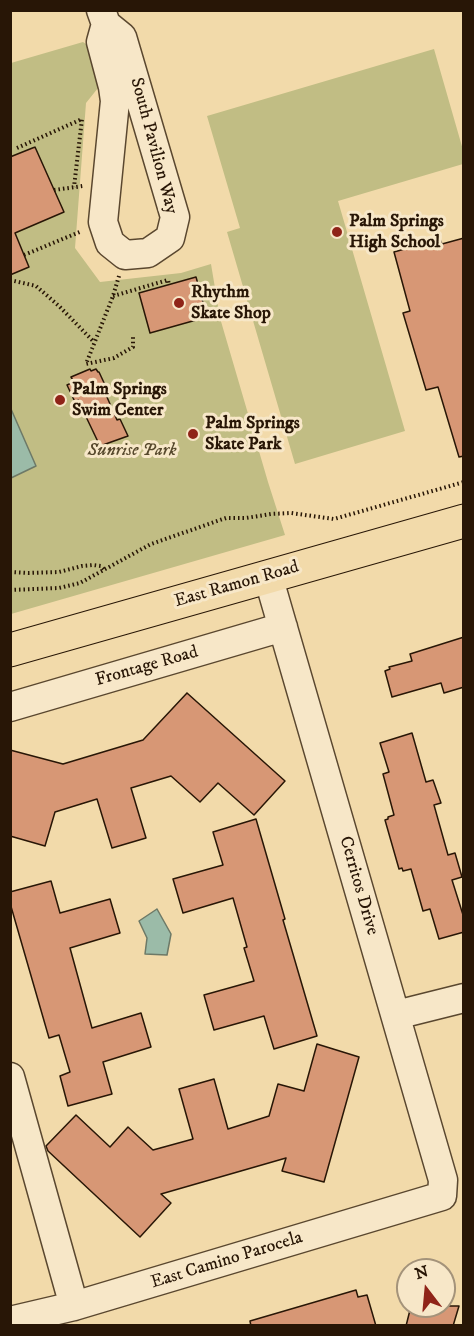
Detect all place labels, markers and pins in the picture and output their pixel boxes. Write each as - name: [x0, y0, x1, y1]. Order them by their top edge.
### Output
- place label: Palm Springs High School: [349, 211, 444, 254]
- marker: Palm Springs High School: [330, 225, 344, 239]
- place label: Rhythm Skate Shop: [191, 282, 271, 324]
- marker: Rhythm Skate Shop: [172, 296, 186, 310]
- place label: Palm Springs Swim Center: [72, 379, 167, 422]
- marker: Palm Springs Swim Center: [53, 393, 67, 407]
- place label: Palm Springs Skate Park: [205, 413, 300, 456]
- marker: Palm Springs Skate Park: [186, 427, 200, 441]

